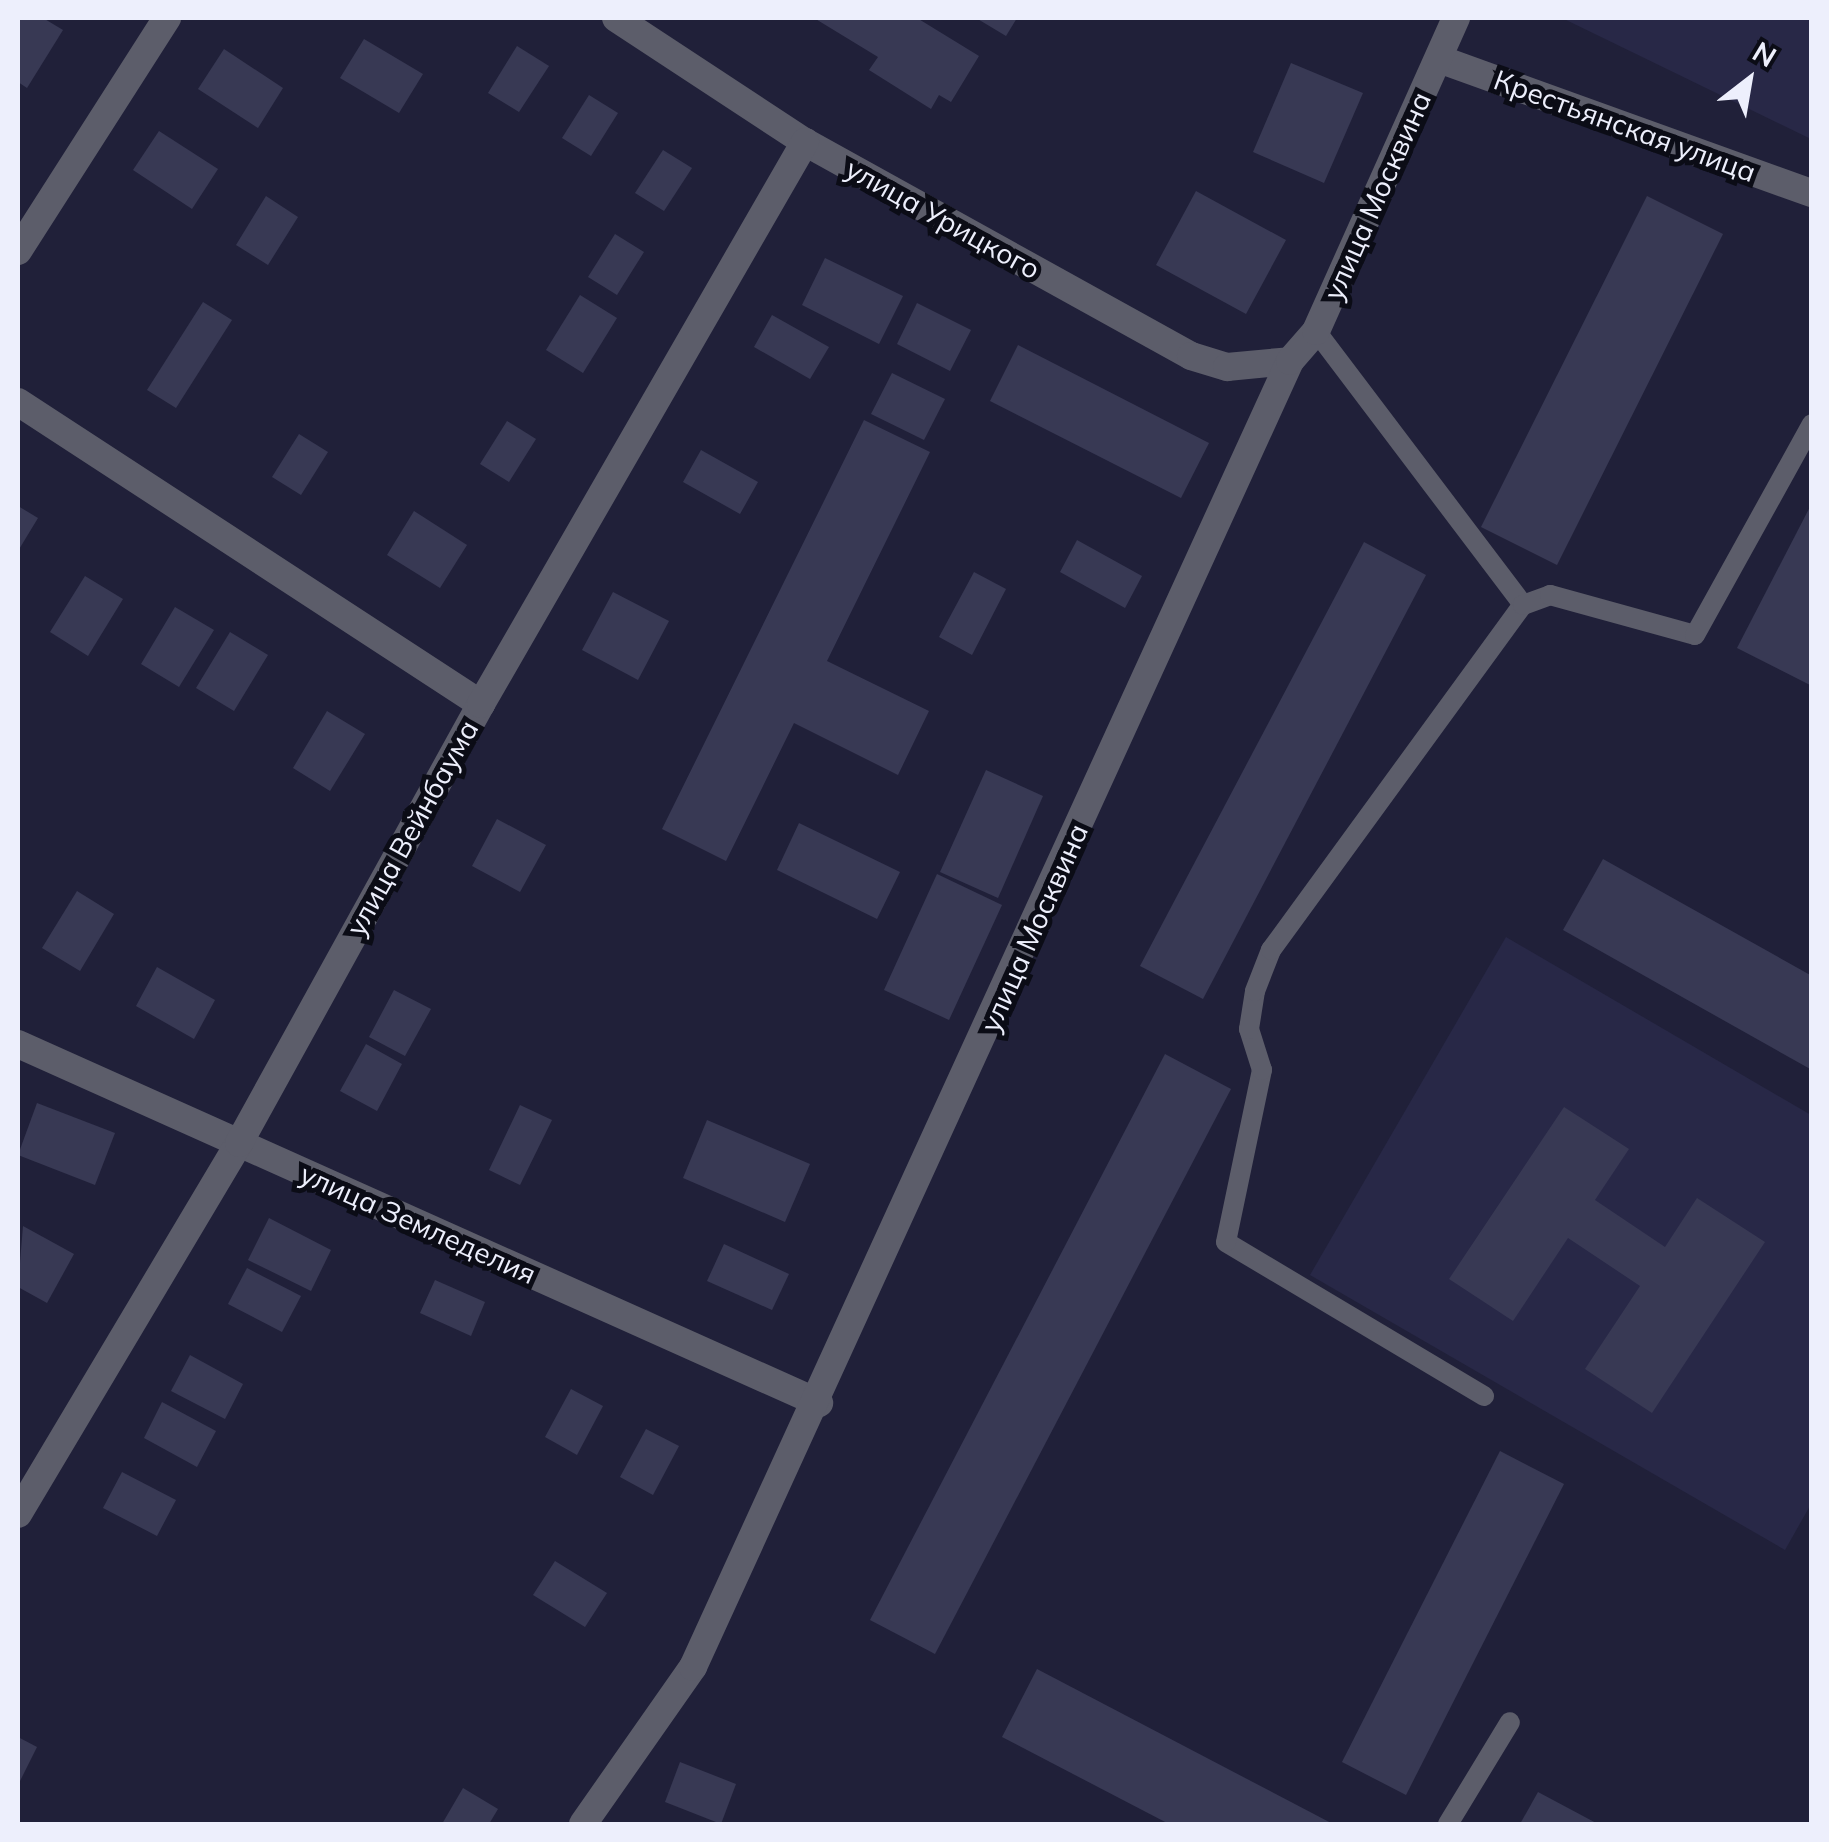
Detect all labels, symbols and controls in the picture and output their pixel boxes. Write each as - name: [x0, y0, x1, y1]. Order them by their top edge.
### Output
- north arrow: [1699, 30, 1799, 130]
- text: N: [1747, 33, 1783, 74]
- street label: Крестьянская улица: [1489, 63, 1761, 189]
- street label: улица Москвина: [1316, 87, 1438, 305]
- street label: улица Урицкого: [840, 152, 1046, 286]
- street label: улица Вейнбаума: [339, 714, 485, 942]
- street label: улица Москвина: [973, 819, 1095, 1037]
- street label: улица Земледелия: [295, 1157, 541, 1291]

